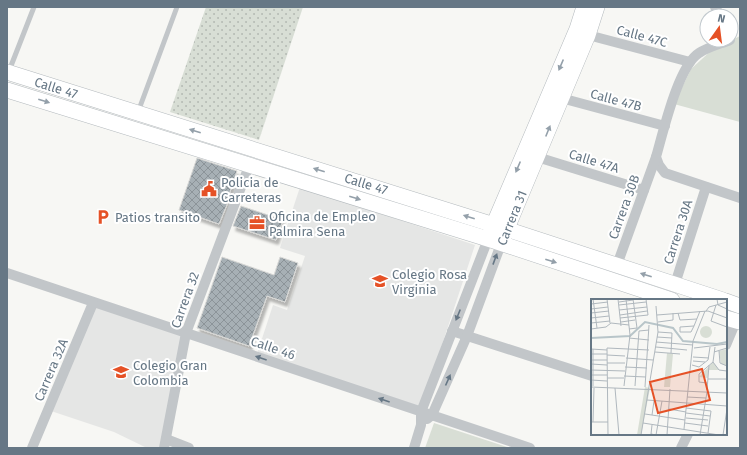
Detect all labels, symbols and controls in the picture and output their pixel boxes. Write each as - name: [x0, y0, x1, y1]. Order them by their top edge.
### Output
- north arrow: [699, 8, 739, 48]
- text: N: [716, 12, 726, 26]
- street label: Calle 47C: [615, 22, 670, 50]
- one-way arrow: [558, 59, 565, 71]
- street label: Calle 47: [32, 74, 80, 102]
- street label: Calle 47B: [589, 86, 643, 114]
- one-way arrow: [39, 98, 51, 104]
- one-way arrow: [545, 124, 551, 136]
- one-way arrow: [188, 128, 200, 134]
- street label: Calle 47A: [567, 146, 621, 176]
- one-way arrow: [515, 161, 521, 173]
- one-way arrow: [312, 166, 324, 172]
- street label: Calle 47: [342, 170, 390, 198]
- street label: Carrera 30B: [605, 173, 643, 241]
- place label: Policia de Carreteras: [221, 175, 281, 205]
- public building icon: Policia de Carreteras: [200, 180, 218, 198]
- street label: Carrera 31: [494, 188, 530, 248]
- one-way arrow: [350, 196, 362, 202]
- street label: Carrera 30A: [660, 197, 696, 266]
- parking icon: Patios transito: [94, 208, 112, 226]
- place label: Oficina de Empleo Palmira Sena: [269, 209, 376, 239]
- place label: Patios transito: [115, 210, 200, 225]
- office icon: Oficina de Empleo Palmira Sena: [248, 214, 266, 232]
- one-way arrow: [463, 214, 475, 220]
- one-way arrow: [493, 252, 499, 264]
- one-way arrow: [545, 258, 557, 264]
- place label: Colegio Rosa Virginia: [392, 267, 467, 297]
- street label: Carrera 32: [168, 270, 202, 330]
- school or university icon: Colegio Rosa Virginia: [371, 272, 389, 290]
- one-way arrow: [640, 272, 652, 278]
- inset map: [591, 299, 727, 435]
- one-way arrow: [455, 309, 461, 320]
- street label: Calle 46: [249, 333, 297, 363]
- street label: Carrera 32A: [31, 336, 71, 403]
- one-way arrow: [255, 355, 267, 361]
- place label: Colegio Gran Colombia: [133, 358, 207, 388]
- school or university icon: Colegio Gran Colombia: [112, 363, 130, 381]
- one-way arrow: [445, 374, 451, 385]
- one-way arrow: [378, 396, 390, 402]

